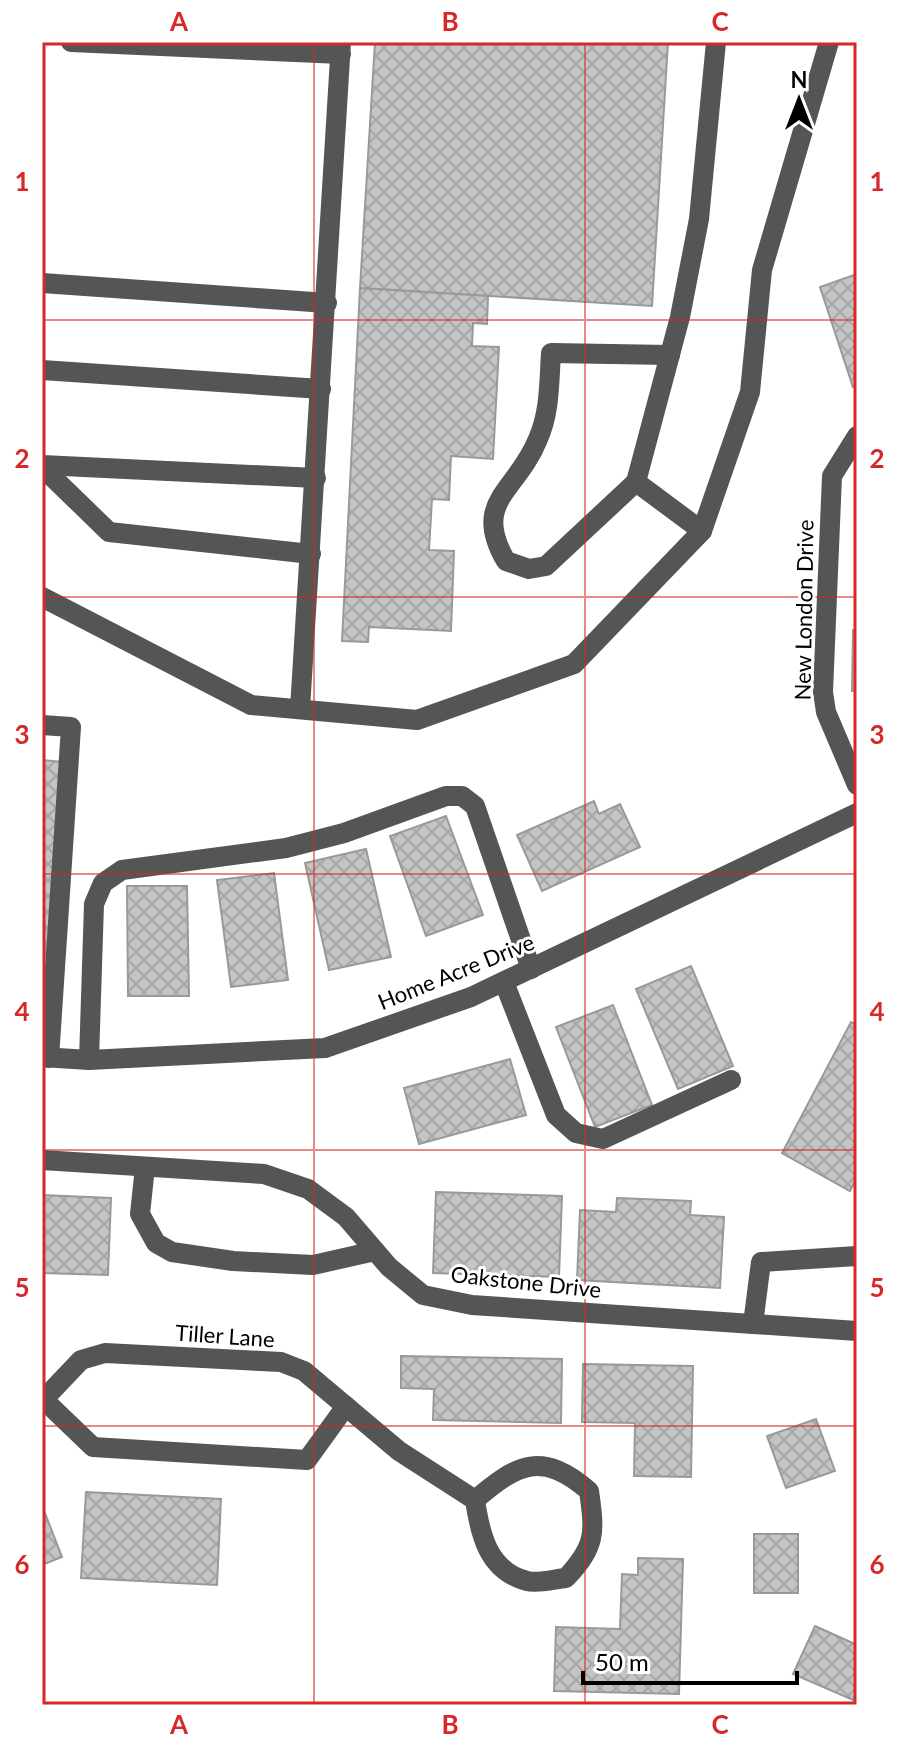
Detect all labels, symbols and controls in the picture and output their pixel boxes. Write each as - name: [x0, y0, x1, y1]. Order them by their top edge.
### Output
- text: A: [169, 5, 189, 37]
- text: B: [441, 5, 459, 37]
- text: C: [711, 5, 729, 37]
- north arrow: [759, 60, 839, 140]
- text: N: [791, 66, 807, 93]
- text: 1: [14, 165, 30, 197]
- text: 1: [869, 165, 885, 197]
- text: 2: [14, 442, 30, 474]
- text: 2: [869, 442, 885, 474]
- street label: New London Drive: [788, 519, 819, 701]
- text: 3: [14, 718, 30, 750]
- text: 3: [869, 718, 885, 750]
- street label: Home Acre Drive: [374, 928, 538, 1015]
- text: 4: [14, 995, 30, 1027]
- text: 4: [869, 995, 885, 1027]
- street label: Oakstone Drive: [449, 1260, 603, 1303]
- text: 5: [14, 1271, 30, 1303]
- text: 5: [869, 1271, 885, 1303]
- street label: Tiller Lane: [174, 1319, 276, 1352]
- text: 6: [14, 1548, 30, 1580]
- text: 6: [869, 1548, 885, 1580]
- scale bar: [583, 1635, 797, 1685]
- text: 50 m: [595, 1647, 649, 1676]
- text: A: [169, 1708, 189, 1740]
- text: B: [441, 1708, 459, 1740]
- text: C: [711, 1708, 729, 1740]

